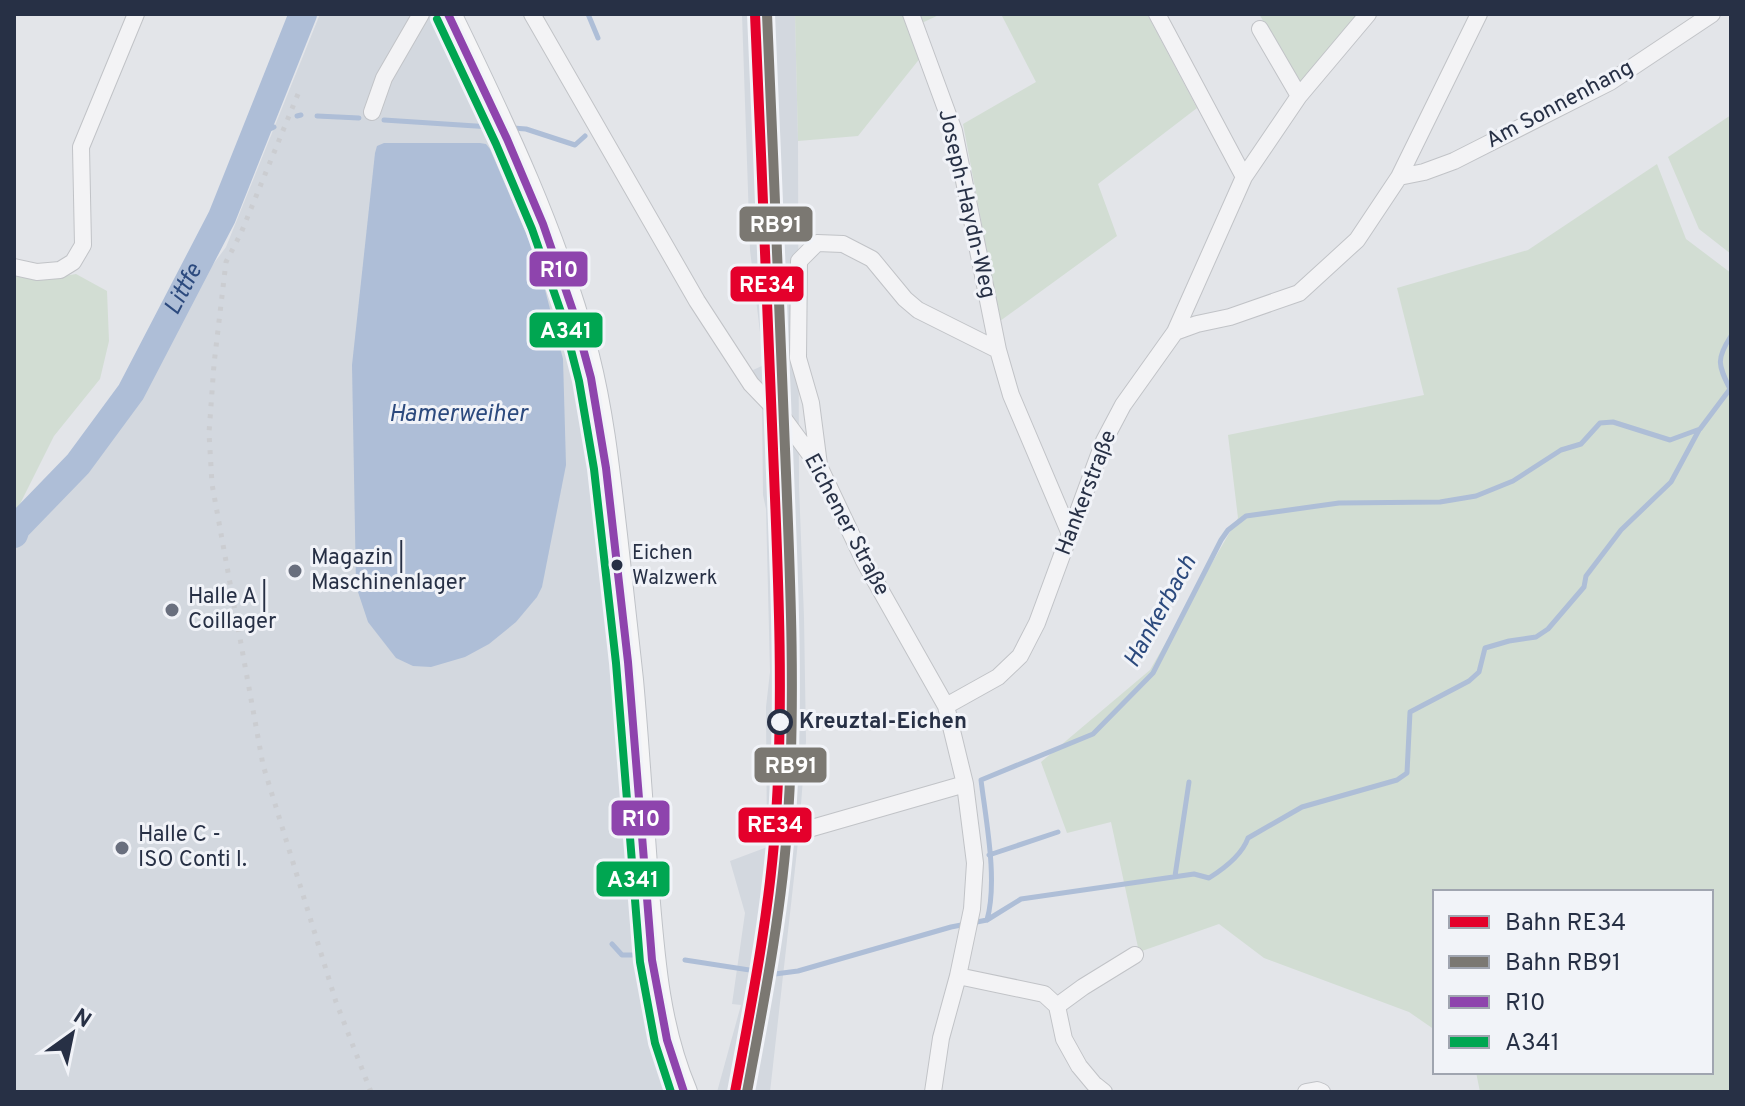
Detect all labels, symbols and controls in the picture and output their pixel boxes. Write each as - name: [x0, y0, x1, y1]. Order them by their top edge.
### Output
- street label: Am Sonnenhang: [1482, 55, 1638, 155]
- street label: Joseph-Haydn-Weg: [931, 107, 1001, 301]
- line badge: RB91: [738, 205, 814, 243]
- text: RB91: [750, 213, 802, 240]
- line badge: R10: [528, 250, 589, 288]
- water label: Littfe: [158, 258, 210, 321]
- text: R10: [540, 258, 578, 285]
- line badge: RE34: [729, 265, 805, 303]
- text: RE34: [739, 273, 795, 300]
- line badge: A341: [528, 311, 604, 349]
- text: A341: [540, 319, 592, 346]
- water label: Hamerweiher: [389, 400, 529, 430]
- street label: Hankerstraße: [1051, 427, 1123, 559]
- street label: Eichener Straße: [797, 449, 895, 601]
- place label: Magazin | Maschinenlager: [311, 540, 467, 597]
- place label: Eichen Walzwerk: [632, 541, 717, 592]
- water label: Hankerbach: [1118, 551, 1204, 673]
- marker: Eichen Walzwerk: [609, 557, 625, 573]
- marker: Magazin | Maschinenlager: [286, 562, 304, 580]
- place label: Halle A | Coillager: [188, 579, 277, 636]
- marker: Halle A | Coillager: [163, 601, 181, 619]
- place label: Kreuztal-Eichen: [799, 709, 967, 736]
- marker: Kreuztal-Eichen: [768, 710, 792, 734]
- line badge: RB91: [753, 746, 828, 784]
- text: RB91: [765, 754, 817, 781]
- line badge: R10: [610, 799, 671, 837]
- line badge: RE34: [737, 806, 813, 844]
- text: R10: [622, 807, 660, 834]
- text: RE34: [747, 813, 803, 840]
- place label: Halle C - ISO Conti I.: [138, 822, 247, 874]
- marker: Halle C - ISO Conti I.: [113, 839, 131, 857]
- line badge: A341: [595, 860, 671, 898]
- text: A341: [607, 868, 659, 895]
- legend: [1433, 890, 1713, 1074]
- text: Bahn RE34: [1505, 909, 1626, 939]
- text: Bahn RB91: [1505, 949, 1621, 979]
- text: R10: [1505, 989, 1545, 1019]
- north arrow: [32, 994, 112, 1074]
- text: N: [68, 1004, 96, 1035]
- text: A341: [1505, 1029, 1560, 1059]

